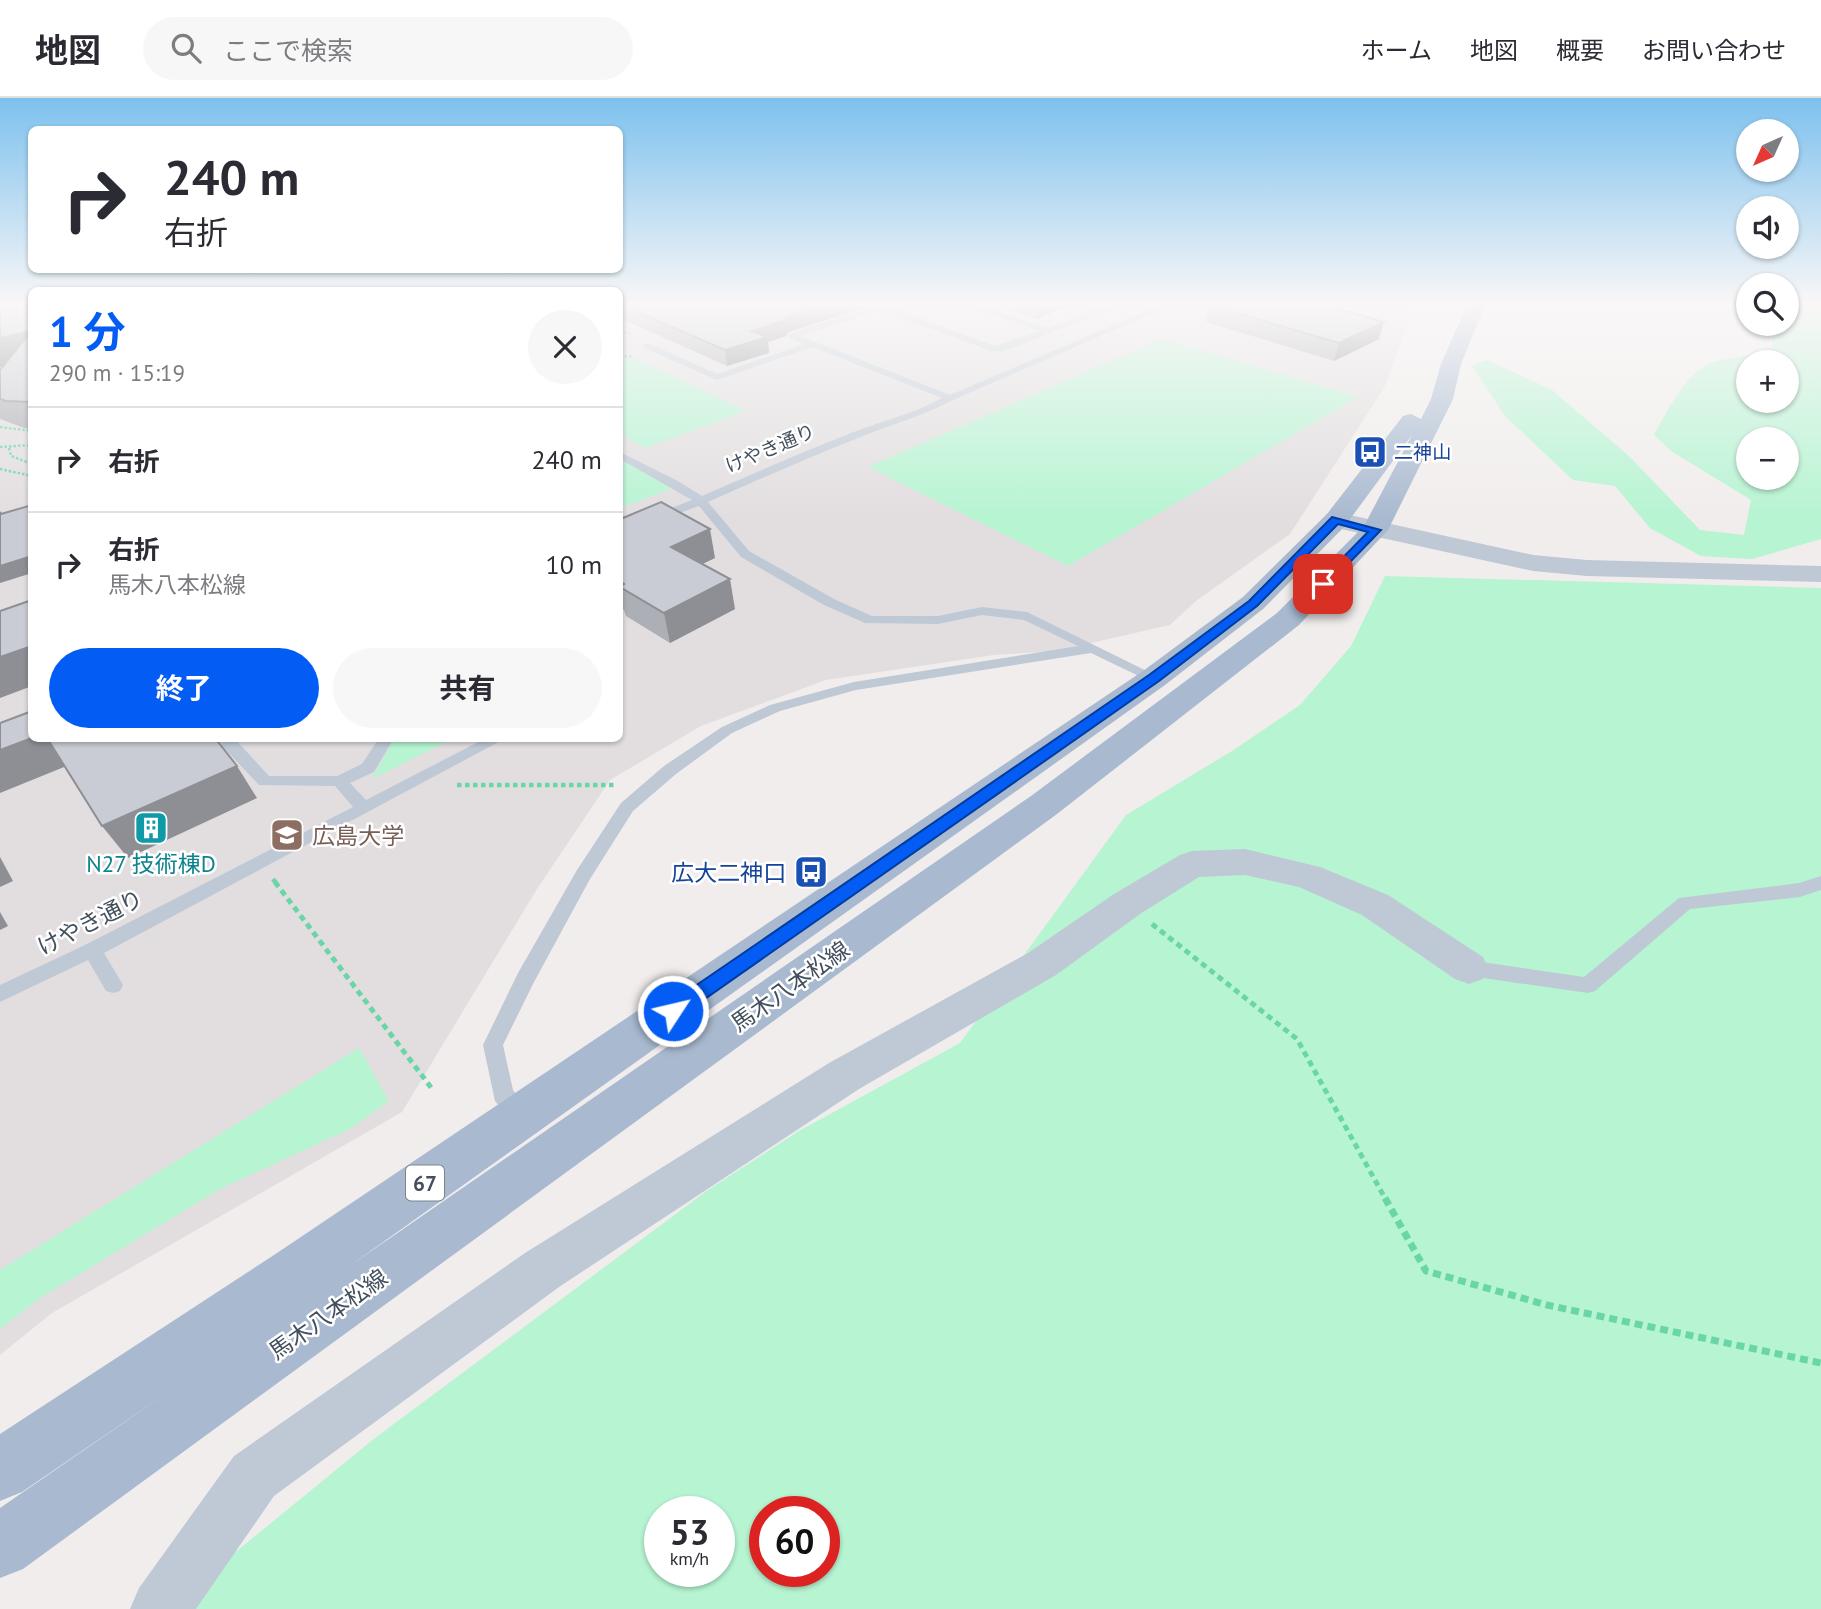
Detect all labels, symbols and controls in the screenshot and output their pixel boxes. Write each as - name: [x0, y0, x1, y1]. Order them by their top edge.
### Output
- search box: [143, 17, 633, 80]
- text: 地図: [35, 28, 101, 71]
- icon: search: [167, 29, 205, 67]
- text: ここで検索: [223, 34, 353, 67]
- text: ホーム: [1361, 35, 1432, 66]
- text: 地図: [1470, 35, 1518, 66]
- text: 概要: [1556, 35, 1604, 66]
- text: お問い合わせ: [1642, 35, 1786, 66]
- north arrow: [1736, 119, 1799, 182]
- map controls: [1736, 119, 1799, 490]
- text: 240 m: [164, 145, 299, 209]
- icon: right: [49, 154, 140, 245]
- button: sound: [1736, 196, 1799, 259]
- text: 右折: [164, 211, 228, 253]
- button: search: [1736, 273, 1799, 336]
- text: 1 分: [49, 304, 125, 359]
- button: close: [528, 310, 602, 384]
- button: +: [1736, 350, 1799, 413]
- text: 290 m · 15:19: [49, 358, 185, 387]
- street label: けやき通り: [722, 418, 818, 478]
- button: −: [1736, 427, 1799, 490]
- bus stop icon: 二神山: [1351, 433, 1389, 471]
- place label: 二神山: [1394, 440, 1451, 464]
- icon: right: [49, 441, 87, 479]
- text: 240 m: [531, 443, 602, 476]
- text: 右折: [108, 445, 160, 478]
- text: 右折: [108, 533, 160, 566]
- icon: right: [49, 546, 87, 584]
- text: 10 m: [546, 548, 602, 581]
- pin: [1293, 554, 1353, 614]
- icon: arrive: [1304, 565, 1342, 603]
- text: 馬木八本松線: [108, 570, 246, 599]
- button: 終了: [49, 648, 319, 728]
- button: 共有: [333, 648, 602, 728]
- building icon: N27 技術棟D: [132, 809, 170, 847]
- school or university icon: 広島大学: [268, 816, 306, 854]
- place label: 広島大学: [312, 821, 404, 850]
- place label: N27 技術棟D: [86, 849, 216, 878]
- bus stop icon: 広大二神口: [792, 853, 830, 891]
- place label: 広大二神口: [671, 858, 786, 887]
- street label: けやき通り: [32, 883, 148, 961]
- street label: 馬木八本松線: [725, 935, 855, 1037]
- position arrow: [636, 974, 710, 1048]
- road number: 67: [406, 1166, 444, 1200]
- street label: 馬木八本松線: [263, 1263, 393, 1365]
- speed limit sign: 60: [749, 1496, 840, 1587]
- text: 53: [670, 1509, 709, 1555]
- text: km/h: [670, 1547, 709, 1570]

